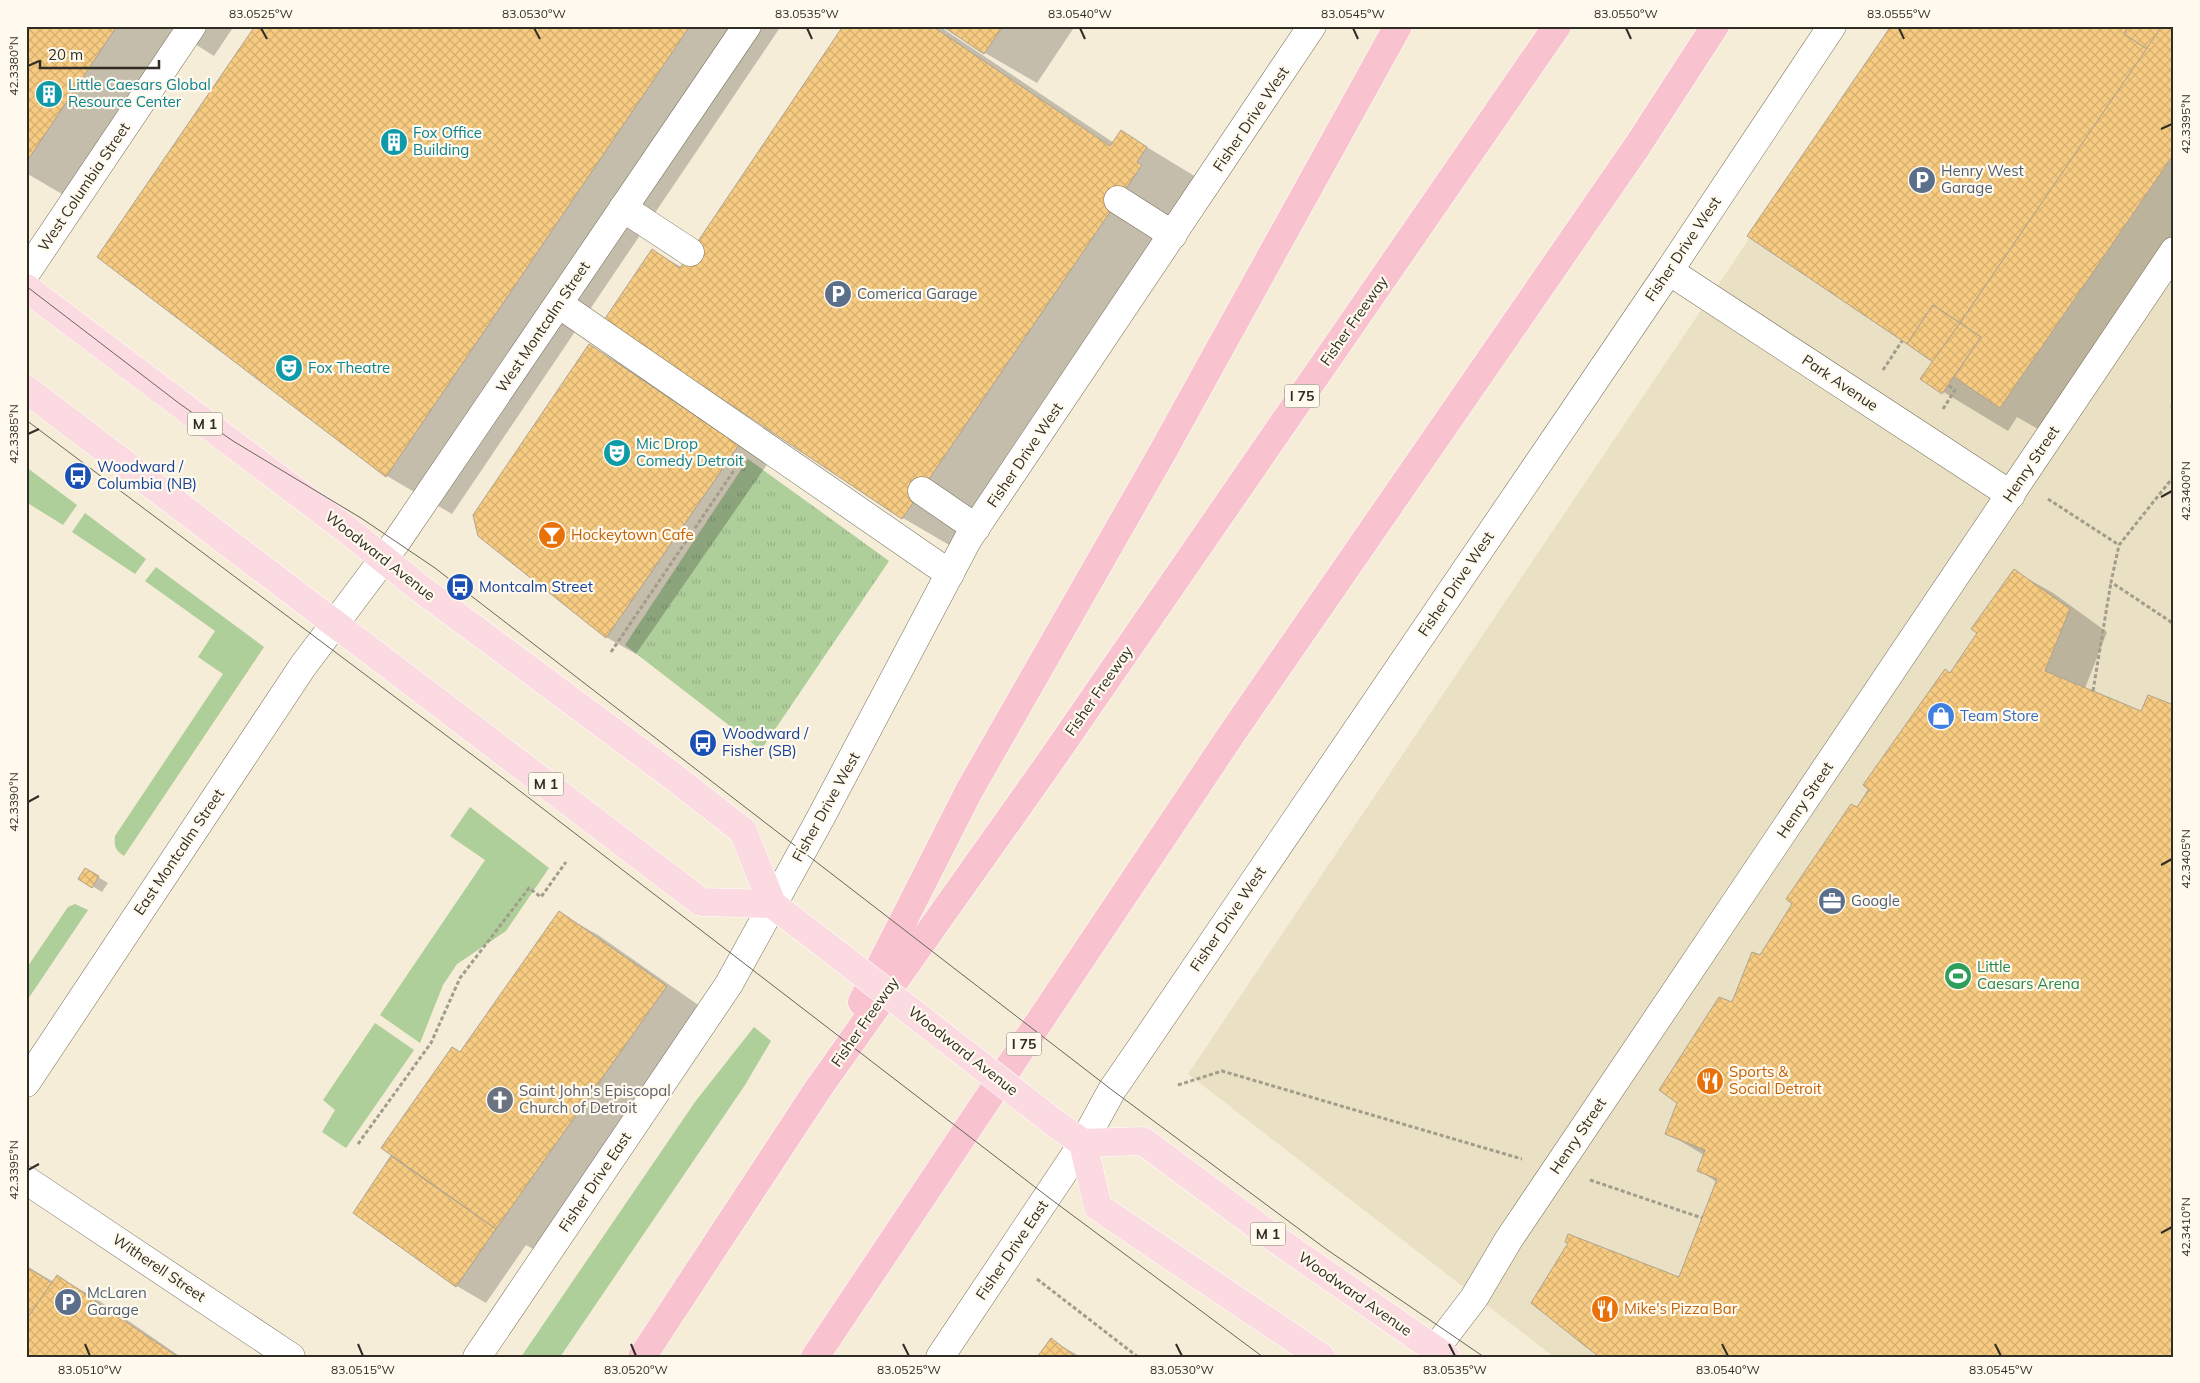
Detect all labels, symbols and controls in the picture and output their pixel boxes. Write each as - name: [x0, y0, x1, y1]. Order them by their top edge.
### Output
- text: 83.0525°W: [229, 6, 293, 21]
- text: 83.0530°W: [502, 6, 566, 21]
- text: 83.0535°W: [775, 6, 839, 21]
- text: 83.0540°W: [1048, 6, 1112, 21]
- text: 83.0545°W: [1321, 6, 1385, 21]
- text: 83.0550°W: [1594, 6, 1658, 21]
- text: 83.0555°W: [1867, 6, 1931, 21]
- text: 42.3380°N: [6, 36, 21, 96]
- scale bar: [40, 38, 159, 70]
- text: 20 m: [48, 45, 83, 64]
- street label: Fisher Drive West: [1208, 63, 1293, 175]
- place label: Little Caesars Global Resource Center: [68, 75, 211, 111]
- building icon: Little Caesars Global Resource Center: [34, 79, 64, 109]
- text: 42.3395°N: [2178, 94, 2193, 154]
- street label: West Columbia Street: [33, 119, 134, 255]
- place label: Fox Office Building: [413, 123, 482, 159]
- building icon: Fox Office Building: [379, 127, 409, 157]
- place label: Henry West Garage: [1941, 161, 2024, 197]
- parking icon: Henry West Garage: [1907, 165, 1937, 195]
- street label: Fisher Drive West: [1640, 193, 1725, 305]
- street label: West Montcalm Street: [492, 257, 594, 396]
- street label: Fisher Freeway: [1316, 272, 1392, 369]
- parking icon: Comerica Garage: [823, 279, 853, 309]
- place label: Comerica Garage: [857, 284, 977, 303]
- street label: Park Avenue: [1799, 350, 1882, 415]
- theatre icon: Fox Theatre: [274, 353, 304, 383]
- place label: Fox Theatre: [308, 358, 390, 377]
- road number: I 75: [1284, 384, 1320, 408]
- street label: Fisher Drive West: [982, 399, 1067, 511]
- text: 42.3385°N: [6, 404, 21, 464]
- road number: M 1: [188, 412, 222, 436]
- street label: Henry Street: [1998, 422, 2063, 505]
- place label: Mic Drop Comedy Detroit: [636, 434, 744, 470]
- theatre icon: Mic Drop Comedy Detroit: [602, 438, 632, 468]
- place label: Woodward / Columbia (NB): [97, 457, 197, 493]
- bus stop icon: Woodward / Columbia (NB): [63, 461, 93, 491]
- text: 42.3400°N: [2178, 461, 2193, 521]
- street label: Woodward Avenue: [322, 507, 439, 604]
- bar icon: Hockeytown Cafe: [537, 520, 567, 550]
- place label: Hockeytown Cafe: [571, 525, 694, 544]
- street label: Fisher Drive West: [1413, 528, 1498, 640]
- bus stop icon: Montcalm Street: [445, 572, 475, 602]
- place label: Montcalm Street: [479, 577, 593, 596]
- street label: Fisher Freeway: [1061, 642, 1137, 739]
- shop icon: Team Store: [1926, 701, 1956, 731]
- place label: Team Store: [1960, 706, 2039, 725]
- place label: Woodward / Fisher (SB): [722, 724, 809, 760]
- bus stop icon: Woodward / Fisher (SB): [688, 728, 718, 758]
- street label: Fisher Drive West: [788, 749, 864, 865]
- street label: Henry Street: [1772, 758, 1837, 841]
- text: 42.3390°N: [6, 772, 21, 832]
- road number: M 1: [528, 772, 564, 796]
- street label: East Montcalm Street: [129, 785, 228, 918]
- text: 42.3405°N: [2178, 829, 2193, 889]
- street label: Fisher Drive West: [1185, 863, 1270, 975]
- office icon: Google: [1817, 886, 1847, 916]
- place label: Google: [1851, 891, 1900, 910]
- place label: Little Caesars Arena: [1977, 957, 2080, 993]
- sports icon: Little Caesars Arena: [1943, 961, 1973, 991]
- street label: Fisher Freeway: [827, 973, 903, 1070]
- street label: Woodward Avenue: [905, 1002, 1022, 1099]
- road number: I 75: [1006, 1032, 1042, 1056]
- place label: Sports & Social Detroit: [1729, 1062, 1822, 1098]
- restaurant icon: Sports & Social Detroit: [1695, 1066, 1725, 1096]
- place label: Saint John's Episcopal Church of Detroit: [519, 1081, 671, 1117]
- church icon: Saint John's Episcopal Church of Detroit: [485, 1085, 515, 1115]
- street label: Henry Street: [1545, 1094, 1610, 1177]
- street label: Fisher Drive East: [554, 1128, 635, 1235]
- text: 42.3395°N: [6, 1140, 21, 1200]
- street label: Fisher Drive East: [971, 1196, 1052, 1303]
- text: 42.3410°N: [2178, 1197, 2193, 1257]
- road number: M 1: [1250, 1222, 1286, 1246]
- street label: Witherell Street: [109, 1229, 210, 1306]
- street label: Woodward Avenue: [1295, 1247, 1416, 1340]
- place label: McLaren Garage: [87, 1283, 147, 1319]
- parking icon: McLaren Garage: [53, 1287, 83, 1317]
- restaurant icon: Mike's Pizza Bar: [1590, 1294, 1620, 1324]
- place label: Mike's Pizza Bar: [1624, 1299, 1738, 1318]
- text: 83.0510°W: [58, 1362, 122, 1377]
- text: 83.0515°W: [331, 1362, 395, 1377]
- text: 83.0520°W: [604, 1362, 668, 1377]
- text: 83.0525°W: [877, 1362, 941, 1377]
- text: 83.0530°W: [1150, 1362, 1214, 1377]
- text: 83.0535°W: [1423, 1362, 1487, 1377]
- text: 83.0540°W: [1696, 1362, 1760, 1377]
- text: 83.0545°W: [1969, 1362, 2033, 1377]

